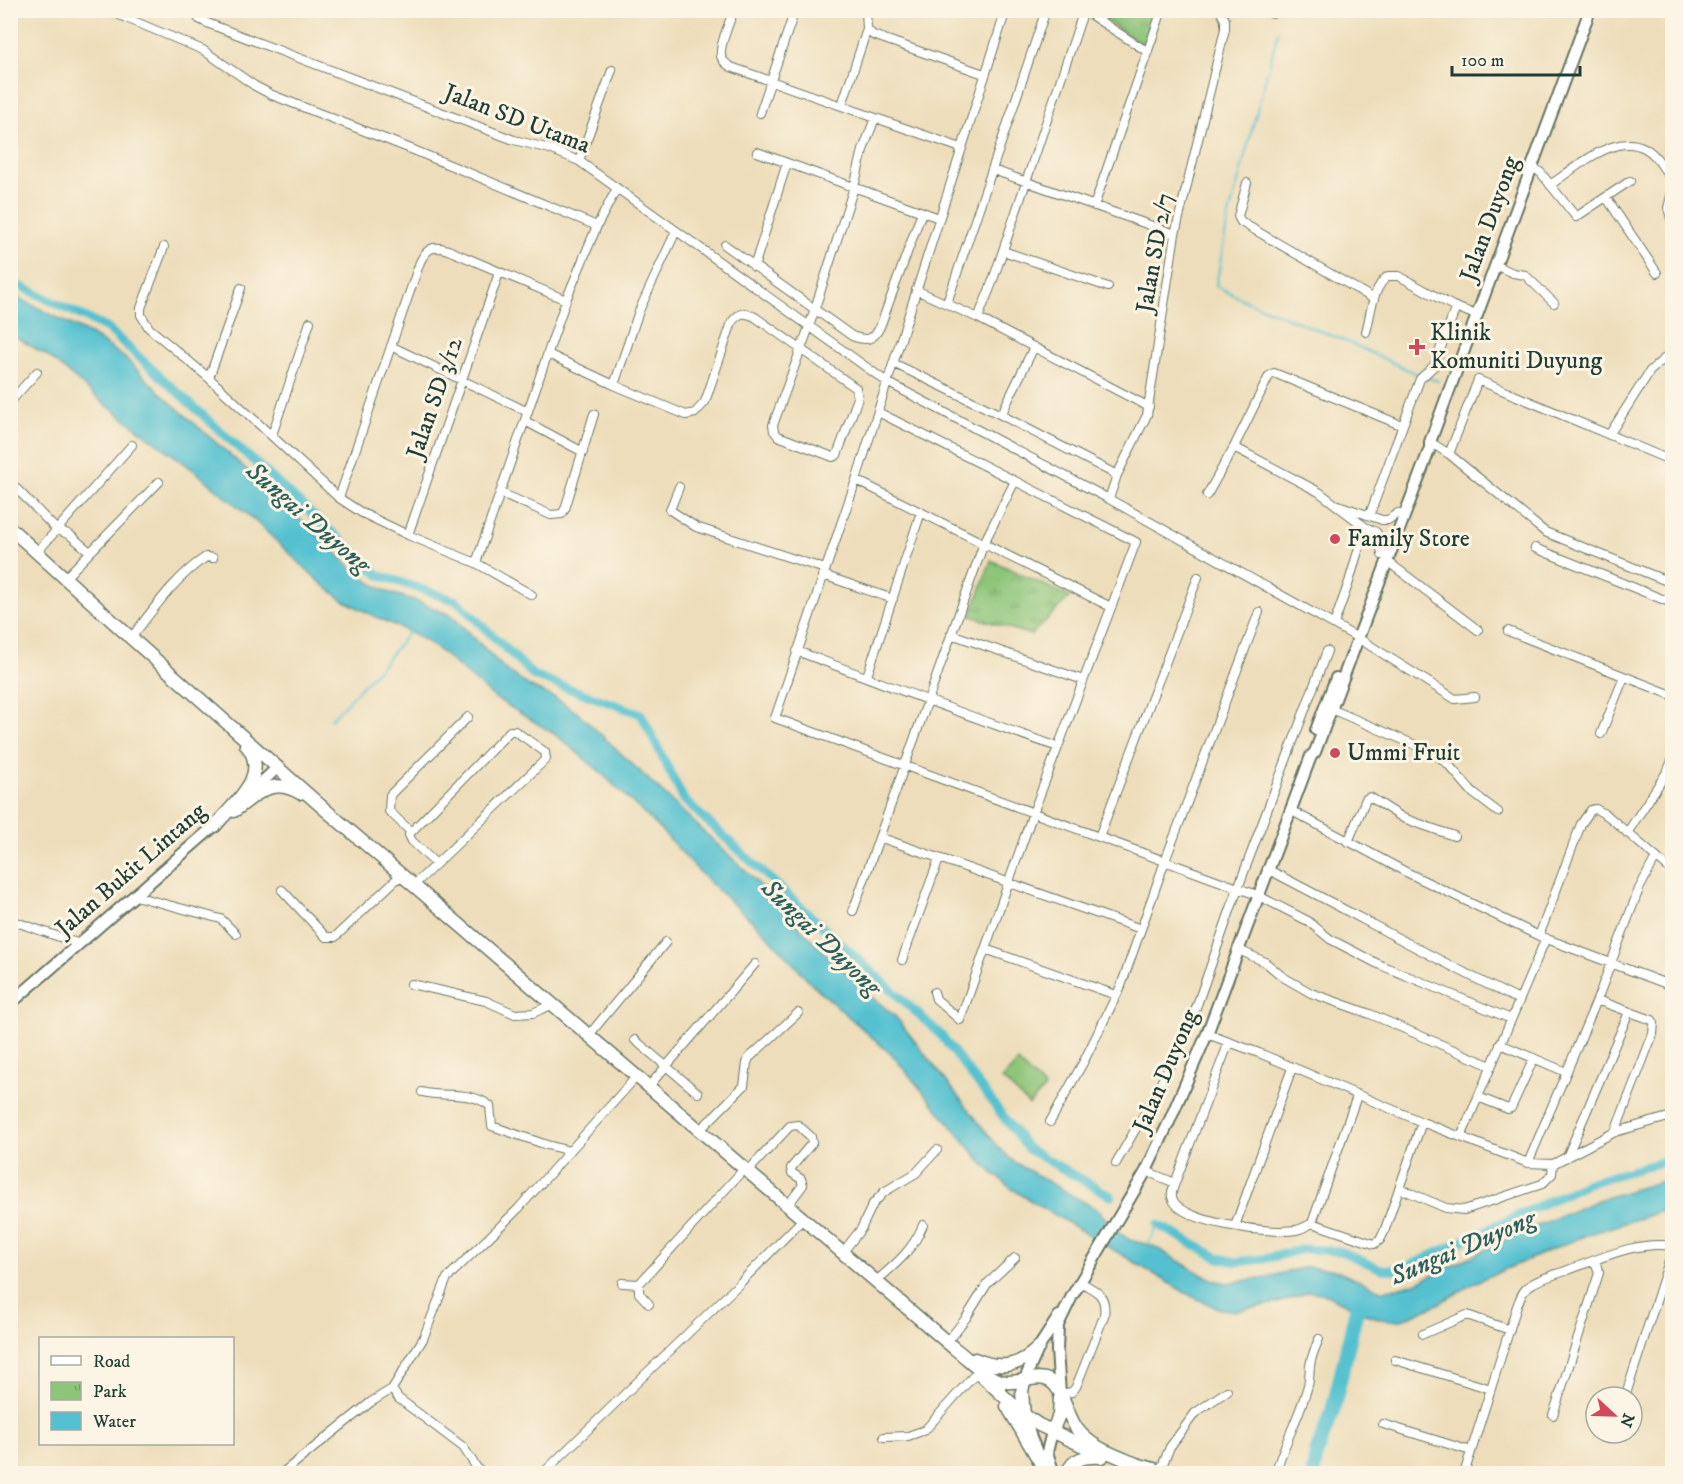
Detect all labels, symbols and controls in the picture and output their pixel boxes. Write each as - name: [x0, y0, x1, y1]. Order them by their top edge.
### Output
- scale bar: [1452, 39, 1580, 77]
- text: 100 m: [1461, 50, 1504, 72]
- street label: Jalan SD Utama: [438, 77, 595, 161]
- street label: Jalan Duyong: [1453, 152, 1527, 288]
- street label: Jalan SD 2/7: [1129, 191, 1180, 317]
- place label: Klinik Komuniti Duyung: [1430, 318, 1602, 376]
- street label: Jalan SD 3/12: [400, 333, 470, 464]
- marker: Klinik Komuniti Duyung: [1408, 338, 1426, 356]
- water label: Sungai Duyong: [238, 454, 379, 583]
- place label: Family Store: [1347, 524, 1470, 554]
- marker: Family Store: [1328, 532, 1342, 546]
- place label: Ummi Fruit: [1347, 738, 1461, 768]
- marker: Ummi Fruit: [1328, 746, 1342, 760]
- street label: Jalan Bukit Lintang: [48, 796, 213, 945]
- water label: Sungai Duyong: [753, 872, 890, 1005]
- street label: Jalan Duyong: [1126, 1005, 1206, 1139]
- water label: Sungai Duyong: [1384, 1202, 1543, 1294]
- legend: [39, 1337, 234, 1445]
- text: Road: [93, 1351, 130, 1373]
- text: Park: [93, 1381, 127, 1403]
- north arrow: [1584, 1385, 1644, 1445]
- text: N: [1615, 1410, 1639, 1430]
- text: Water: [92, 1411, 136, 1433]

